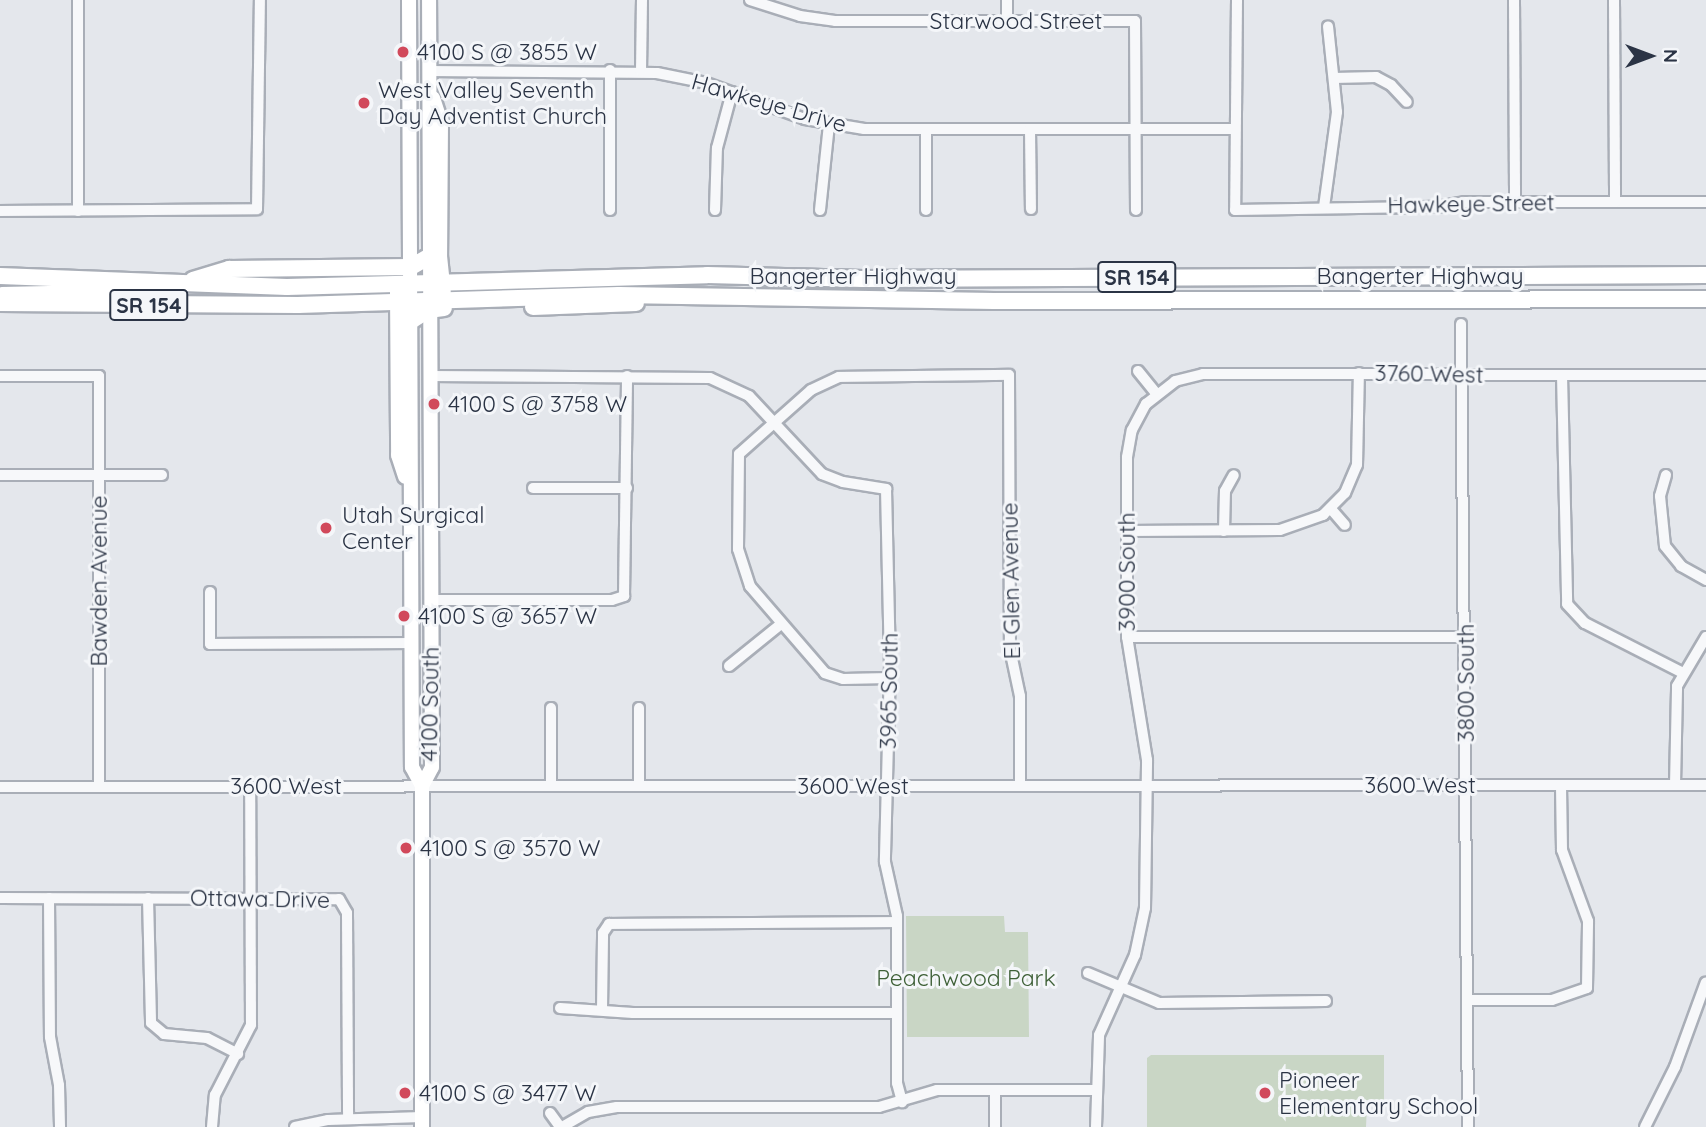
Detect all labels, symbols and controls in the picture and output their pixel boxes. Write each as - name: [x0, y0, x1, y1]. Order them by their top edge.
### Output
- street label: Starwood Street: [930, 7, 1102, 35]
- north arrow: [1615, 21, 1685, 91]
- place label: 4100 S @ 3855 W: [417, 38, 597, 66]
- marker: 4100 S @ 3855 W: [395, 44, 411, 60]
- text: N: [1659, 49, 1683, 63]
- street label: Hawkeye Drive: [688, 68, 850, 138]
- place label: West Valley Seventh Day Adventist Church: [378, 76, 607, 130]
- marker: West Valley Seventh Day Adventist Church: [356, 95, 372, 111]
- street label: Hawkeye Street: [1387, 189, 1555, 219]
- road number: SR 154: [1097, 260, 1177, 294]
- street label: Bangerter Highway: [749, 262, 957, 290]
- street label: Bangerter Highway: [1316, 262, 1524, 290]
- road number: SR 154: [109, 288, 189, 322]
- street label: 3760 West: [1374, 359, 1484, 389]
- place label: 4100 S @ 3758 W: [448, 390, 627, 418]
- marker: 4100 S @ 3758 W: [426, 396, 442, 412]
- street label: Bawden Avenue: [85, 495, 113, 667]
- place label: Utah Surgical Center: [342, 501, 484, 555]
- street label: El Glen Avenue: [996, 502, 1026, 660]
- street label: 3900 South: [1113, 512, 1141, 632]
- marker: Utah Surgical Center: [316, 518, 336, 538]
- place label: 4100 S @ 3657 W: [418, 602, 597, 630]
- marker: 4100 S @ 3657 W: [396, 608, 412, 624]
- street label: 3800 South: [1452, 624, 1480, 742]
- street label: 3965 South: [874, 632, 904, 750]
- street label: 4100 South: [415, 646, 445, 762]
- street label: 3600 West: [1364, 771, 1476, 799]
- street label: 3600 West: [230, 772, 342, 800]
- street label: 3600 West: [797, 772, 909, 800]
- place label: 4100 S @ 3570 W: [420, 834, 601, 862]
- marker: 4100 S @ 3570 W: [398, 840, 414, 856]
- street label: Ottawa Drive: [190, 884, 330, 914]
- park label: Peachwood Park: [876, 964, 1056, 992]
- place label: Pioneer Elementary School: [1279, 1066, 1478, 1120]
- place label: 4100 S @ 3477 W: [419, 1079, 597, 1107]
- marker: 4100 S @ 3477 W: [397, 1085, 413, 1101]
- marker: Pioneer Elementary School: [1257, 1085, 1273, 1101]

